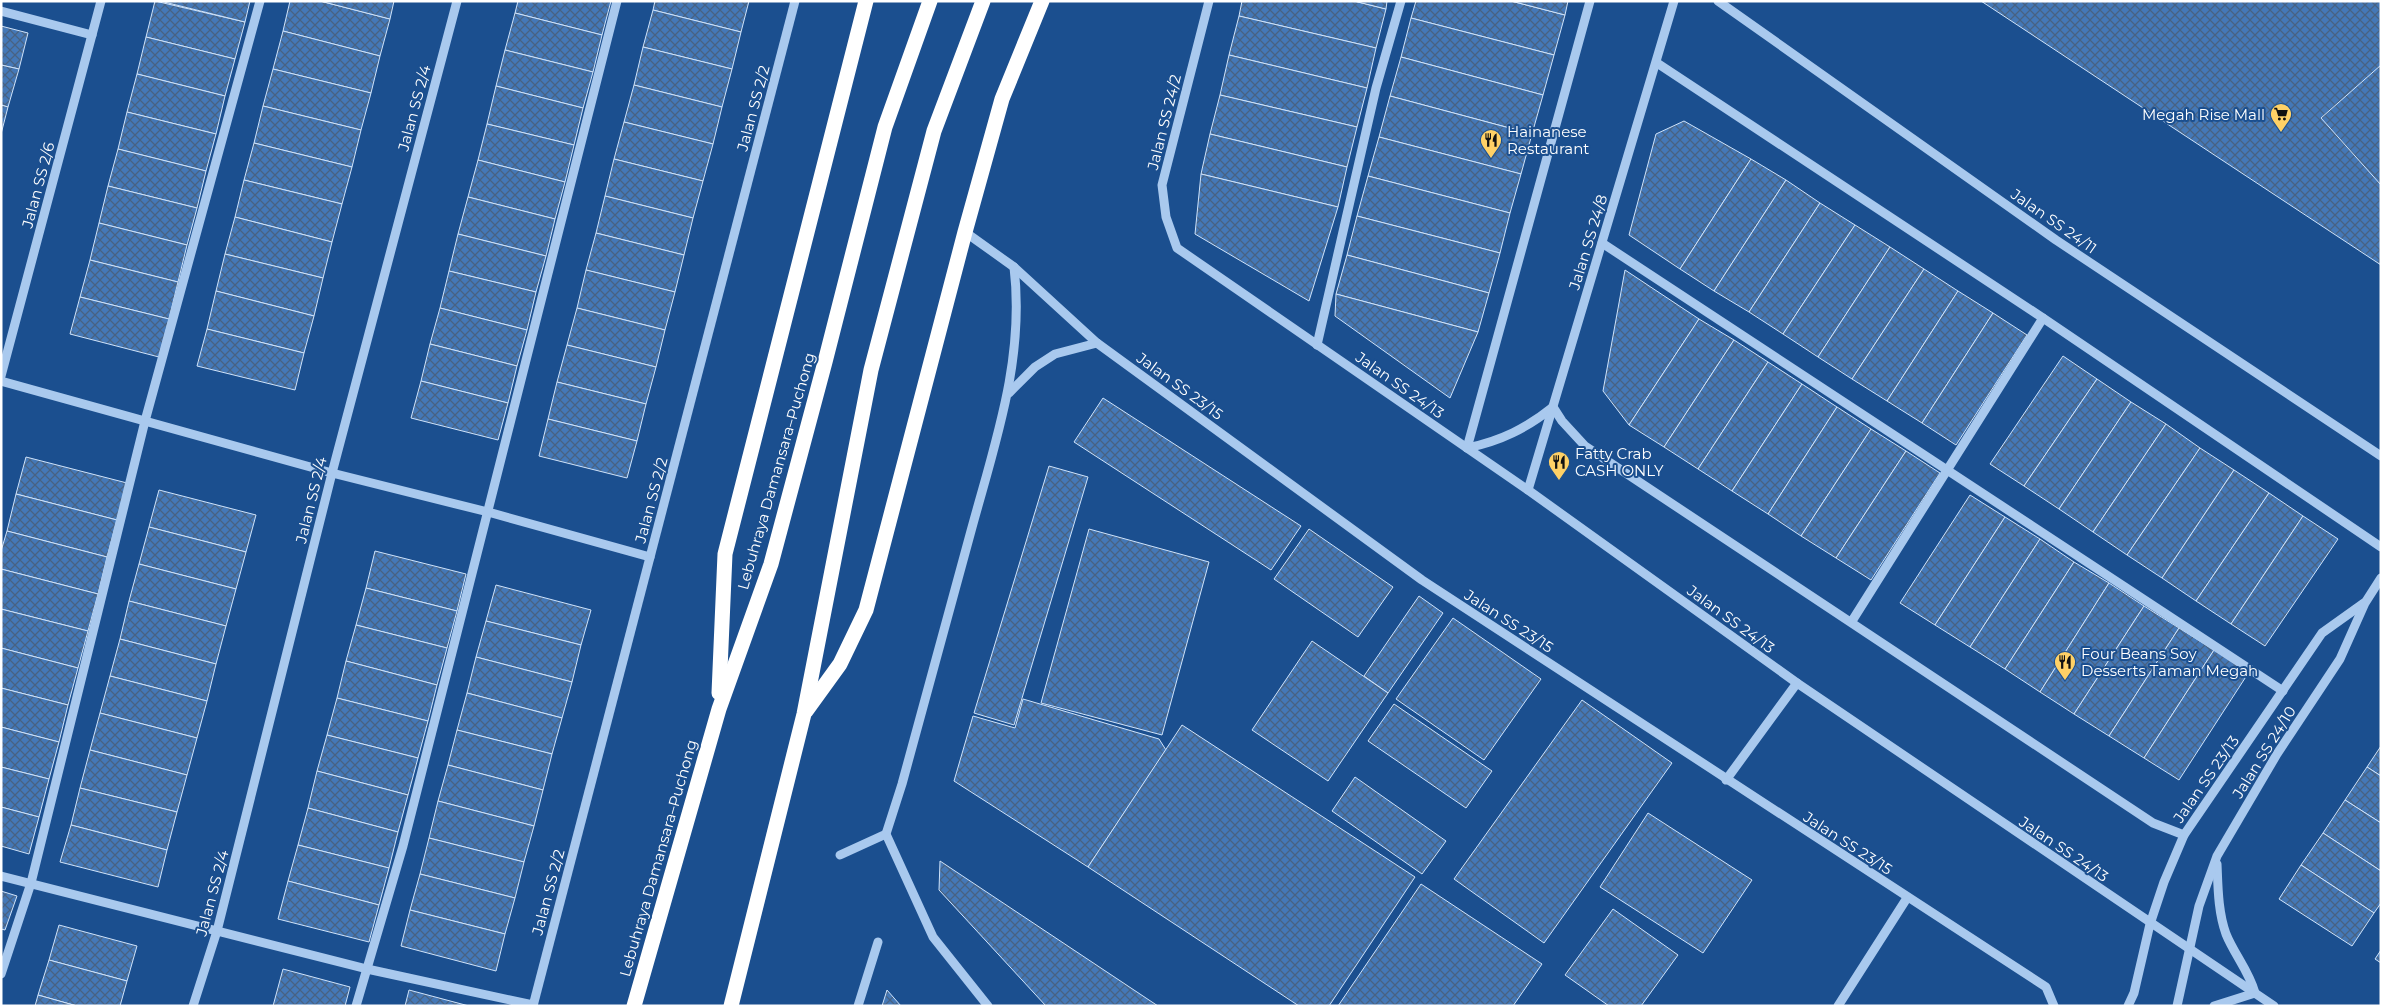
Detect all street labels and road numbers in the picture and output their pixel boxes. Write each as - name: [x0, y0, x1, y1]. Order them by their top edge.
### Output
- street label: Jalan SS 2/4: [393, 63, 435, 154]
- street label: Jalan SS 2/2: [732, 63, 774, 154]
- street label: Jalan SS 24/2: [1143, 72, 1185, 173]
- street label: Jalan SS 2/6: [17, 140, 59, 231]
- street label: Jalan SS 24/11: [2007, 184, 2101, 258]
- street label: Jalan SS 24/8: [1564, 192, 1611, 293]
- street label: Jalan SS 24/13: [1351, 347, 1448, 422]
- street label: Jalan SS 23/15: [1132, 348, 1227, 424]
- street label: Lebuhraya Damansara–Puchong: [733, 350, 819, 592]
- street label: Jalan SS 2/4: [291, 455, 331, 546]
- street label: Jalan SS 2/2: [630, 455, 672, 546]
- street label: Jalan SS 24/13: [1683, 580, 1778, 657]
- street label: Jalan SS 23/15: [1460, 585, 1557, 657]
- street label: Jalan SS 24/10: [2228, 702, 2300, 802]
- street label: Jalan SS 23/13: [2168, 732, 2243, 827]
- street label: Lebuhraya Damansara–Puchong: [615, 737, 701, 979]
- street label: Jalan SS 23/15: [1799, 807, 1896, 879]
- street label: Jalan SS 24/13: [2015, 812, 2112, 886]
- street label: Jalan SS 2/2: [527, 847, 569, 938]
- street label: Jalan SS 2/4: [191, 848, 233, 939]

